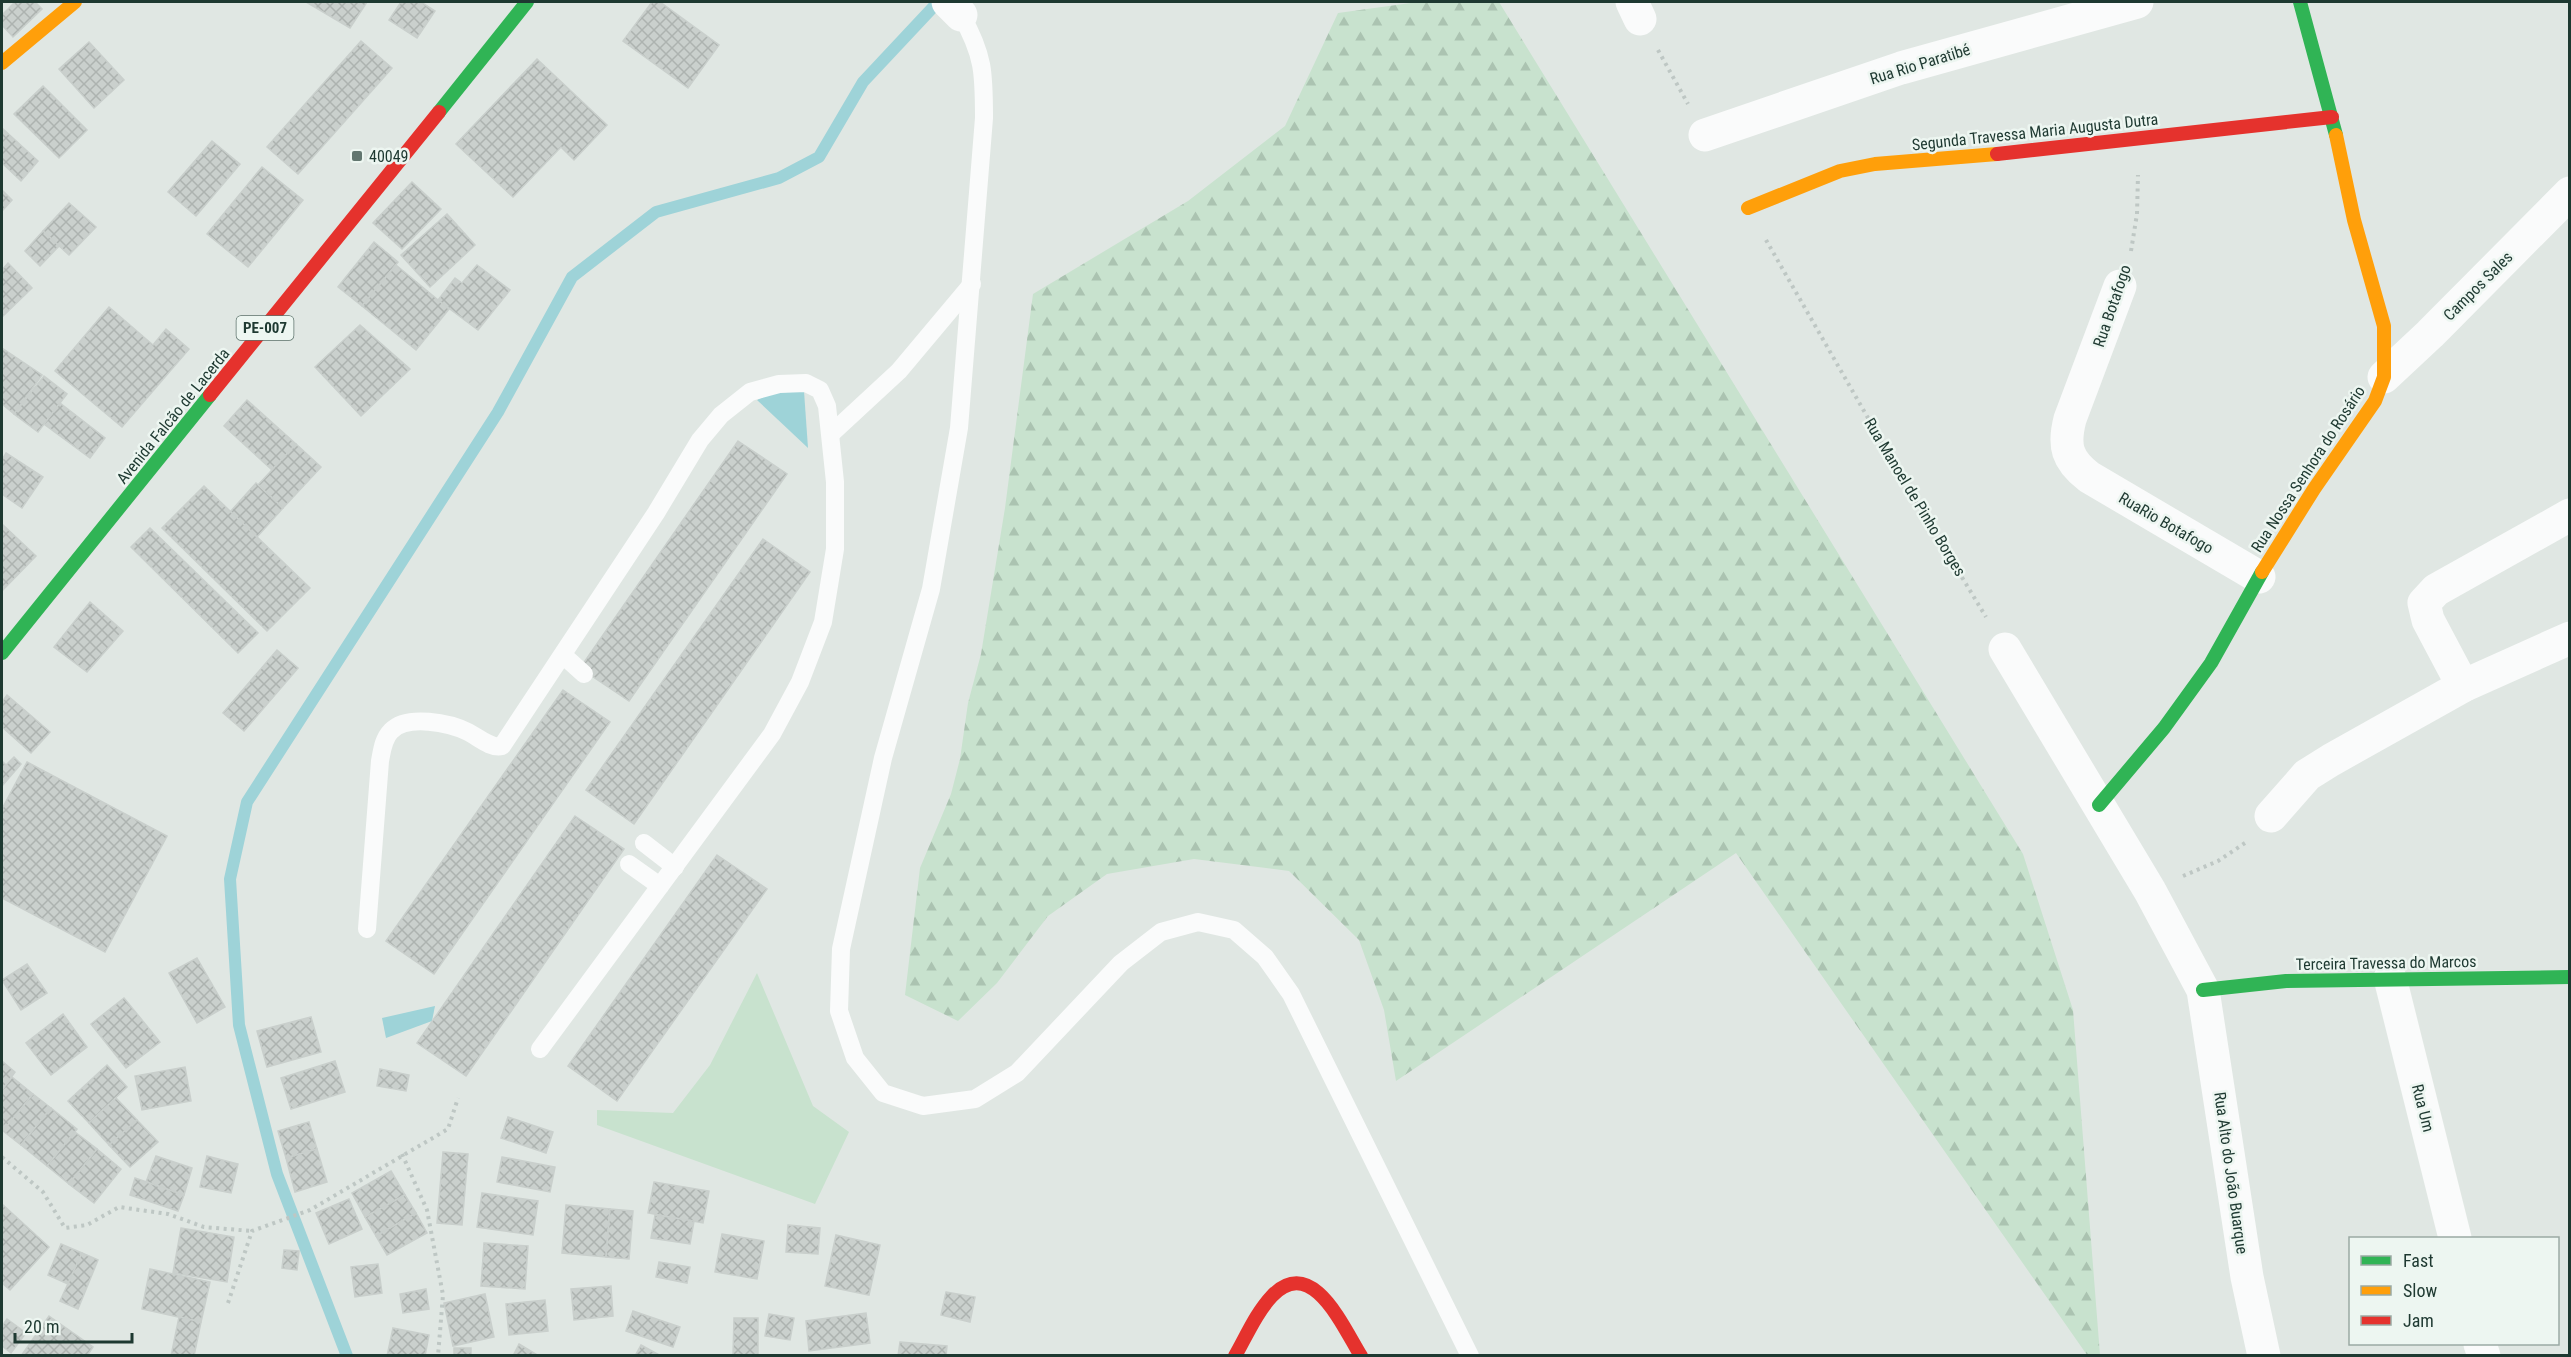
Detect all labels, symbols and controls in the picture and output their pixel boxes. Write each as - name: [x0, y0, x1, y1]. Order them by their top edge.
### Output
- street label: Rua Rio Paratibé: [1868, 40, 1972, 88]
- street label: Segunda Travessa Maria Augusta Dutra: [1911, 110, 2159, 154]
- place label: 40049: [369, 147, 409, 166]
- marker: 40049: [350, 149, 364, 163]
- street label: Campos Sales: [2439, 247, 2517, 325]
- street label: Rua Botafogo: [2089, 262, 2135, 350]
- road number: PE-007: [236, 316, 294, 340]
- street label: Avenida Falcão de Lacerda: [112, 344, 234, 488]
- street label: Rua Nossa Senhora do Rosário: [2247, 382, 2369, 556]
- street label: Rua Manoel de Pinho Borges: [1860, 415, 1970, 579]
- street label: RuaRio Botafogo: [2115, 488, 2217, 558]
- street label: Terceira Travessa do Marcos: [2295, 952, 2477, 974]
- street label: Rua Um: [2408, 1082, 2438, 1134]
- street label: Rua Alto do João Buarque: [2210, 1091, 2252, 1255]
- legend: [2349, 1237, 2559, 1345]
- text: Fast: [2403, 1250, 2434, 1271]
- text: Slow: [2403, 1280, 2438, 1301]
- scale bar: [15, 1306, 132, 1344]
- text: Jam: [2403, 1310, 2434, 1331]
- text: 20 m: [24, 1316, 59, 1337]

